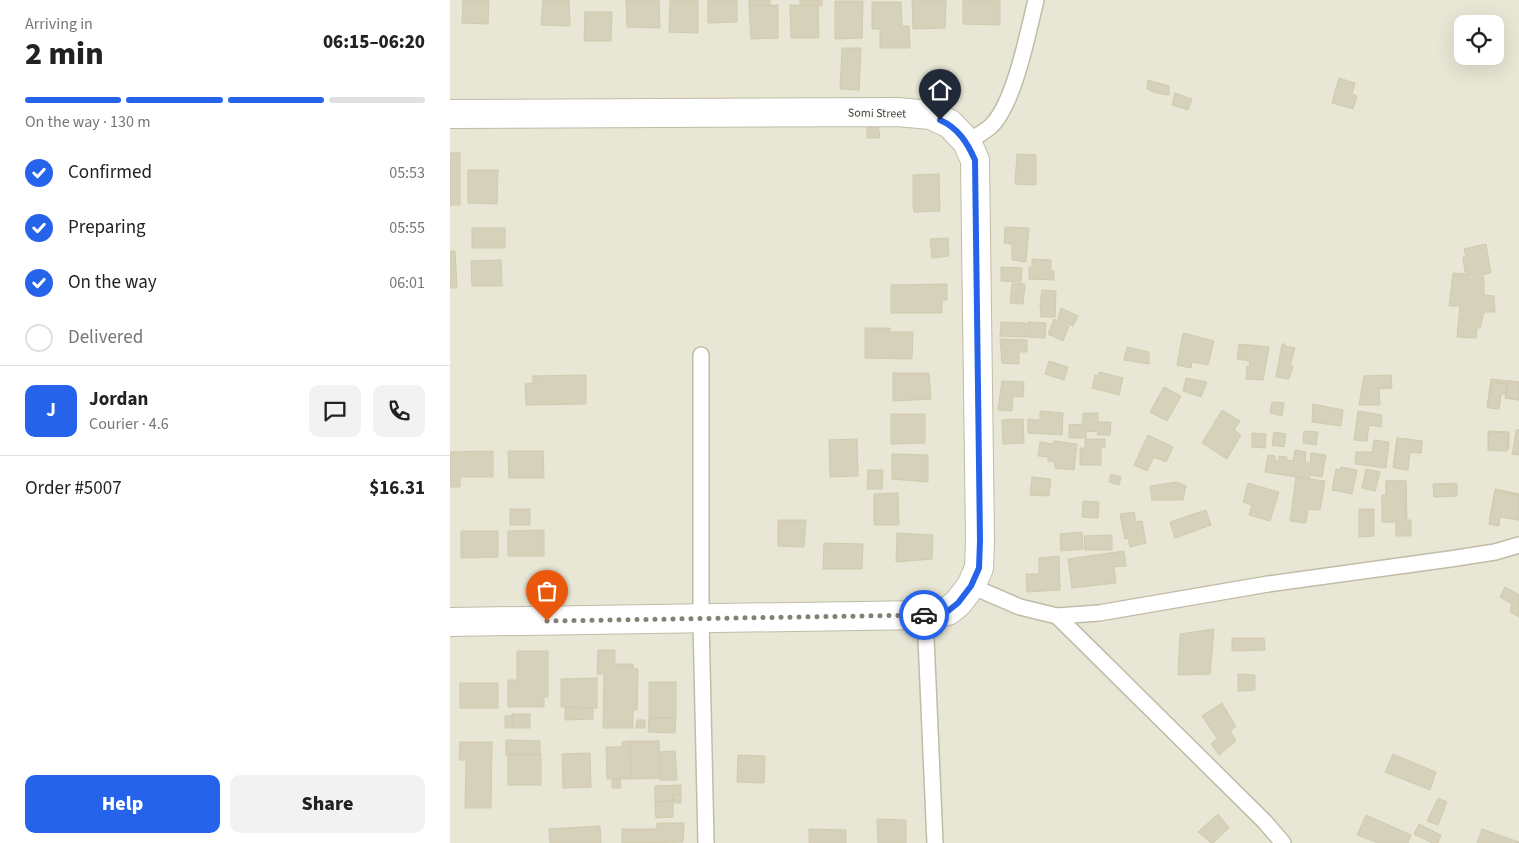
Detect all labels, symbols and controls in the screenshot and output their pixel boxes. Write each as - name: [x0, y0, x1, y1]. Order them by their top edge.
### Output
- text: Arriving in: [25, 13, 93, 35]
- map controls: [1454, 15, 1504, 65]
- button: locate: [1454, 15, 1504, 65]
- text: 06:15–06:20: [323, 29, 425, 56]
- text: 2 min: [25, 31, 104, 77]
- pin: [919, 69, 961, 120]
- icon: home: [926, 76, 954, 104]
- street label: Somi Street: [848, 104, 906, 123]
- text: On the way · 130 m: [25, 111, 150, 133]
- icon: check: [25, 159, 53, 187]
- text: Confirmed: [68, 159, 152, 186]
- text: 05:53: [389, 162, 425, 184]
- icon: check: [25, 214, 53, 242]
- text: Preparing: [68, 214, 146, 241]
- text: 05:55: [389, 217, 425, 239]
- icon: check: [25, 269, 53, 297]
- text: On the way: [68, 269, 157, 296]
- text: 06:01: [389, 272, 425, 294]
- text: Delivered: [68, 324, 143, 351]
- button: chat: [309, 385, 361, 437]
- button: phone: [373, 385, 425, 437]
- text: Jordan: [89, 386, 148, 413]
- text: J: [46, 397, 56, 424]
- text: Courier · 4.6: [89, 413, 169, 435]
- text: Order #5007: [25, 475, 122, 502]
- text: $16.31: [369, 475, 425, 502]
- pin: [526, 570, 568, 621]
- icon: bag: [533, 577, 561, 605]
- courier: [899, 590, 949, 640]
- icon: car: [910, 601, 938, 629]
- button: Help: [25, 775, 220, 833]
- button: Share: [230, 775, 425, 833]

